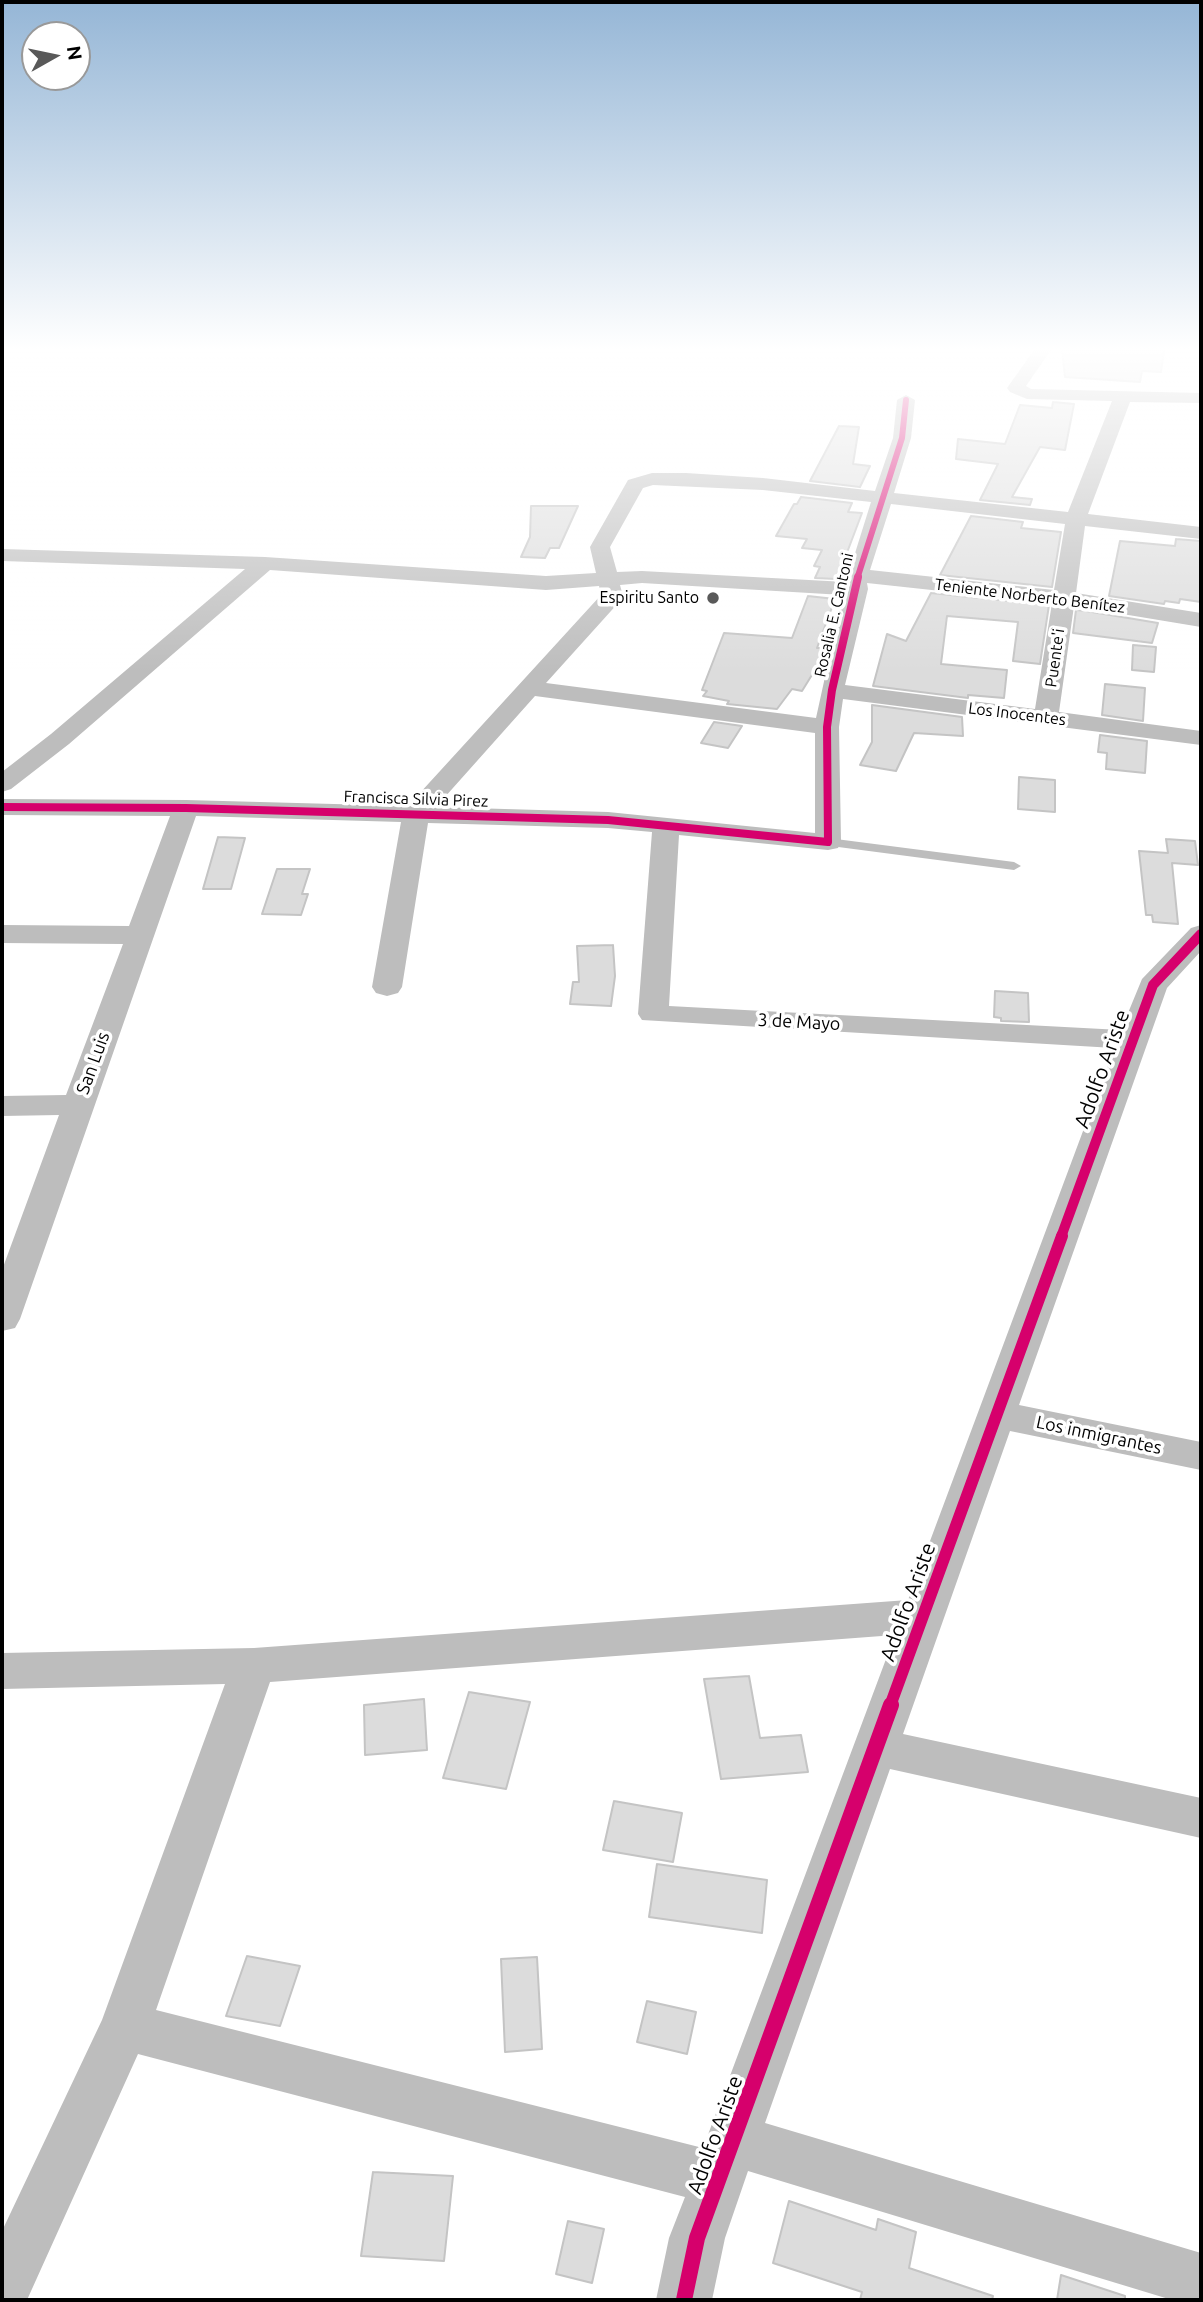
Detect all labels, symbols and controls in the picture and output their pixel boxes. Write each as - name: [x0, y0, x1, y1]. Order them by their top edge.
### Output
- north arrow: [21, 21, 91, 91]
- text: N: [63, 44, 87, 62]
- street label: Rosalia E. Cantoni: [810, 551, 858, 679]
- street label: Teniente Norberto Benítez: [934, 575, 1126, 617]
- place label: Espiritu Santo: [599, 588, 699, 608]
- marker: Espiritu Santo: [705, 590, 721, 606]
- street label: Puente'i: [1041, 627, 1069, 689]
- street label: Los Inocentes: [967, 698, 1067, 730]
- street label: Francisca Silvia Pirez: [343, 787, 489, 811]
- street label: Adolfo Ariste: [1069, 1006, 1135, 1132]
- street label: 3 de Mayo: [757, 1009, 841, 1035]
- street label: San Luis: [72, 1029, 114, 1097]
- street label: Los inmigrantes: [1034, 1411, 1164, 1459]
- street label: Adolfo Ariste: [875, 1539, 941, 1665]
- street label: Adolfo Ariste: [682, 2072, 748, 2198]

